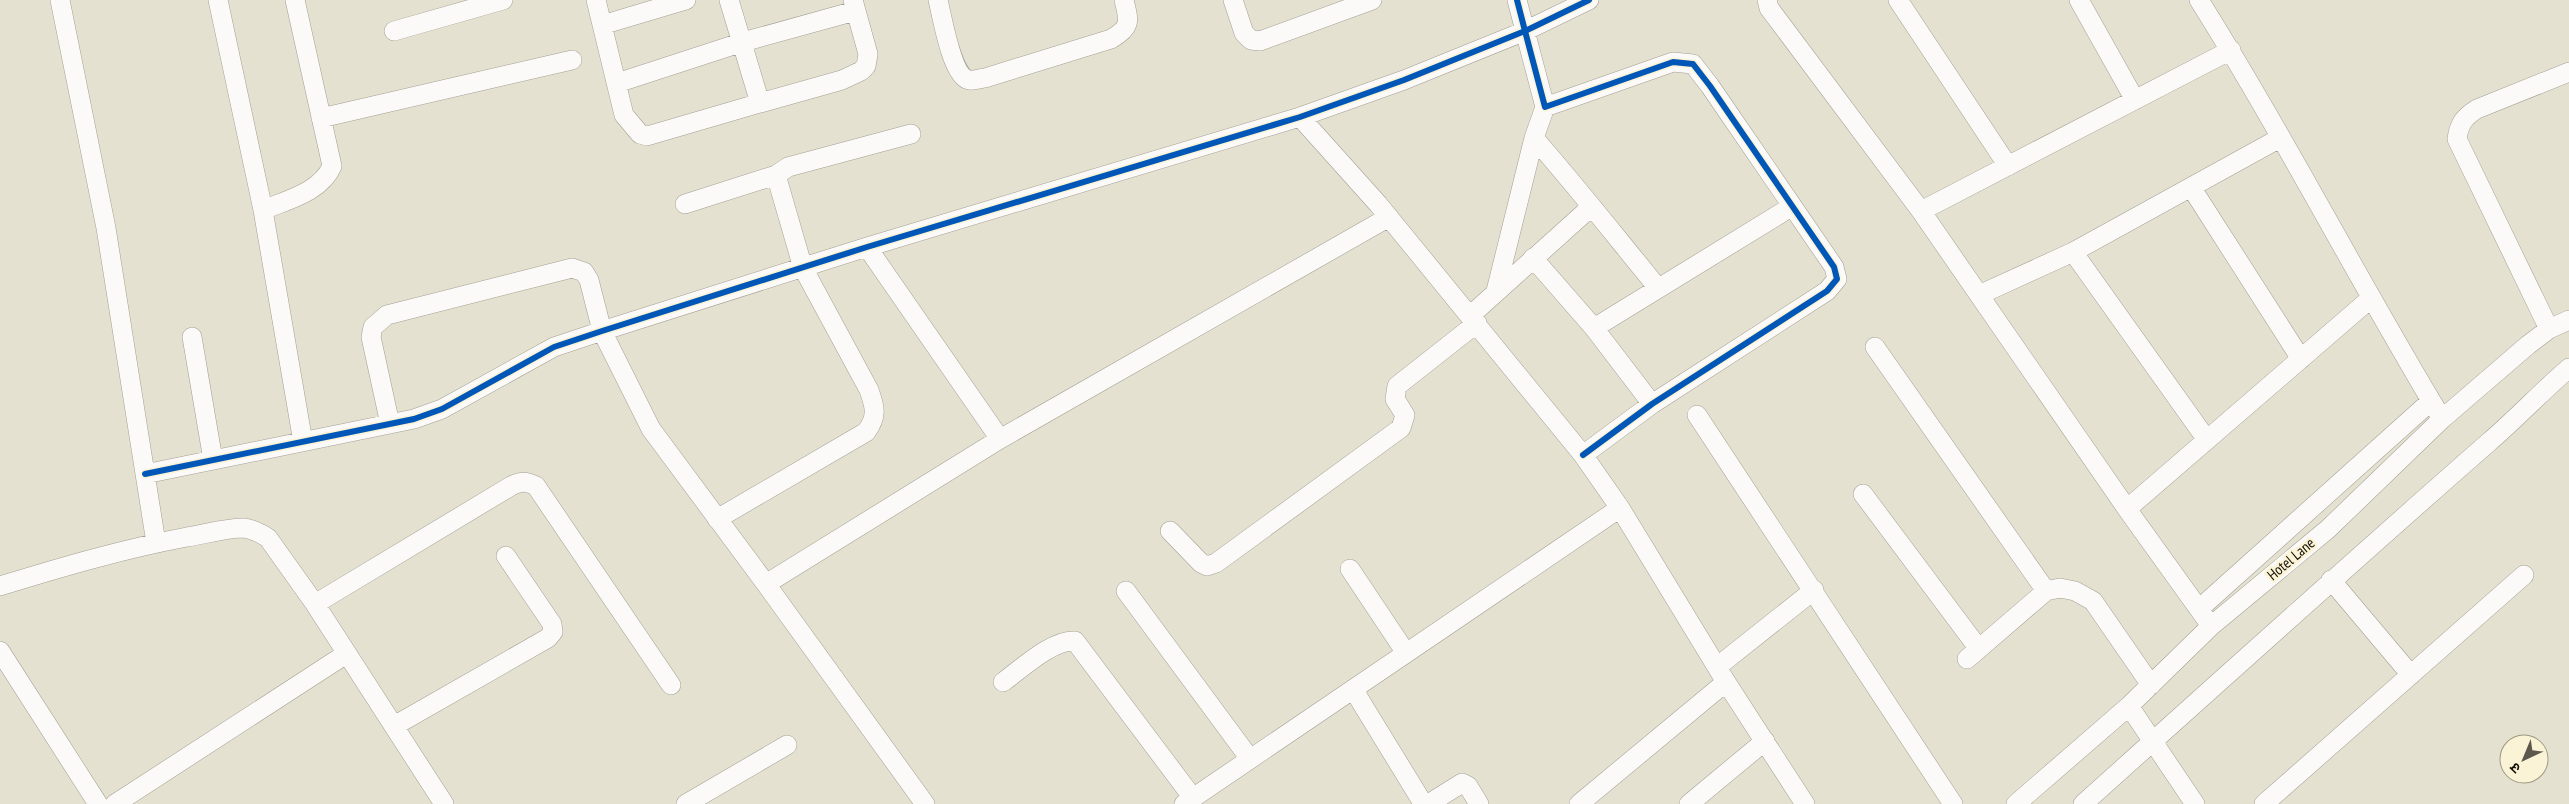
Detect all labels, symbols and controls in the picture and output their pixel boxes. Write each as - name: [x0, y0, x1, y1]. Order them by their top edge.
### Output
- street label: Hotel Lane: [2263, 533, 2318, 584]
- north arrow: [2499, 734, 2549, 784]
- text: उ: [2505, 758, 2524, 778]

